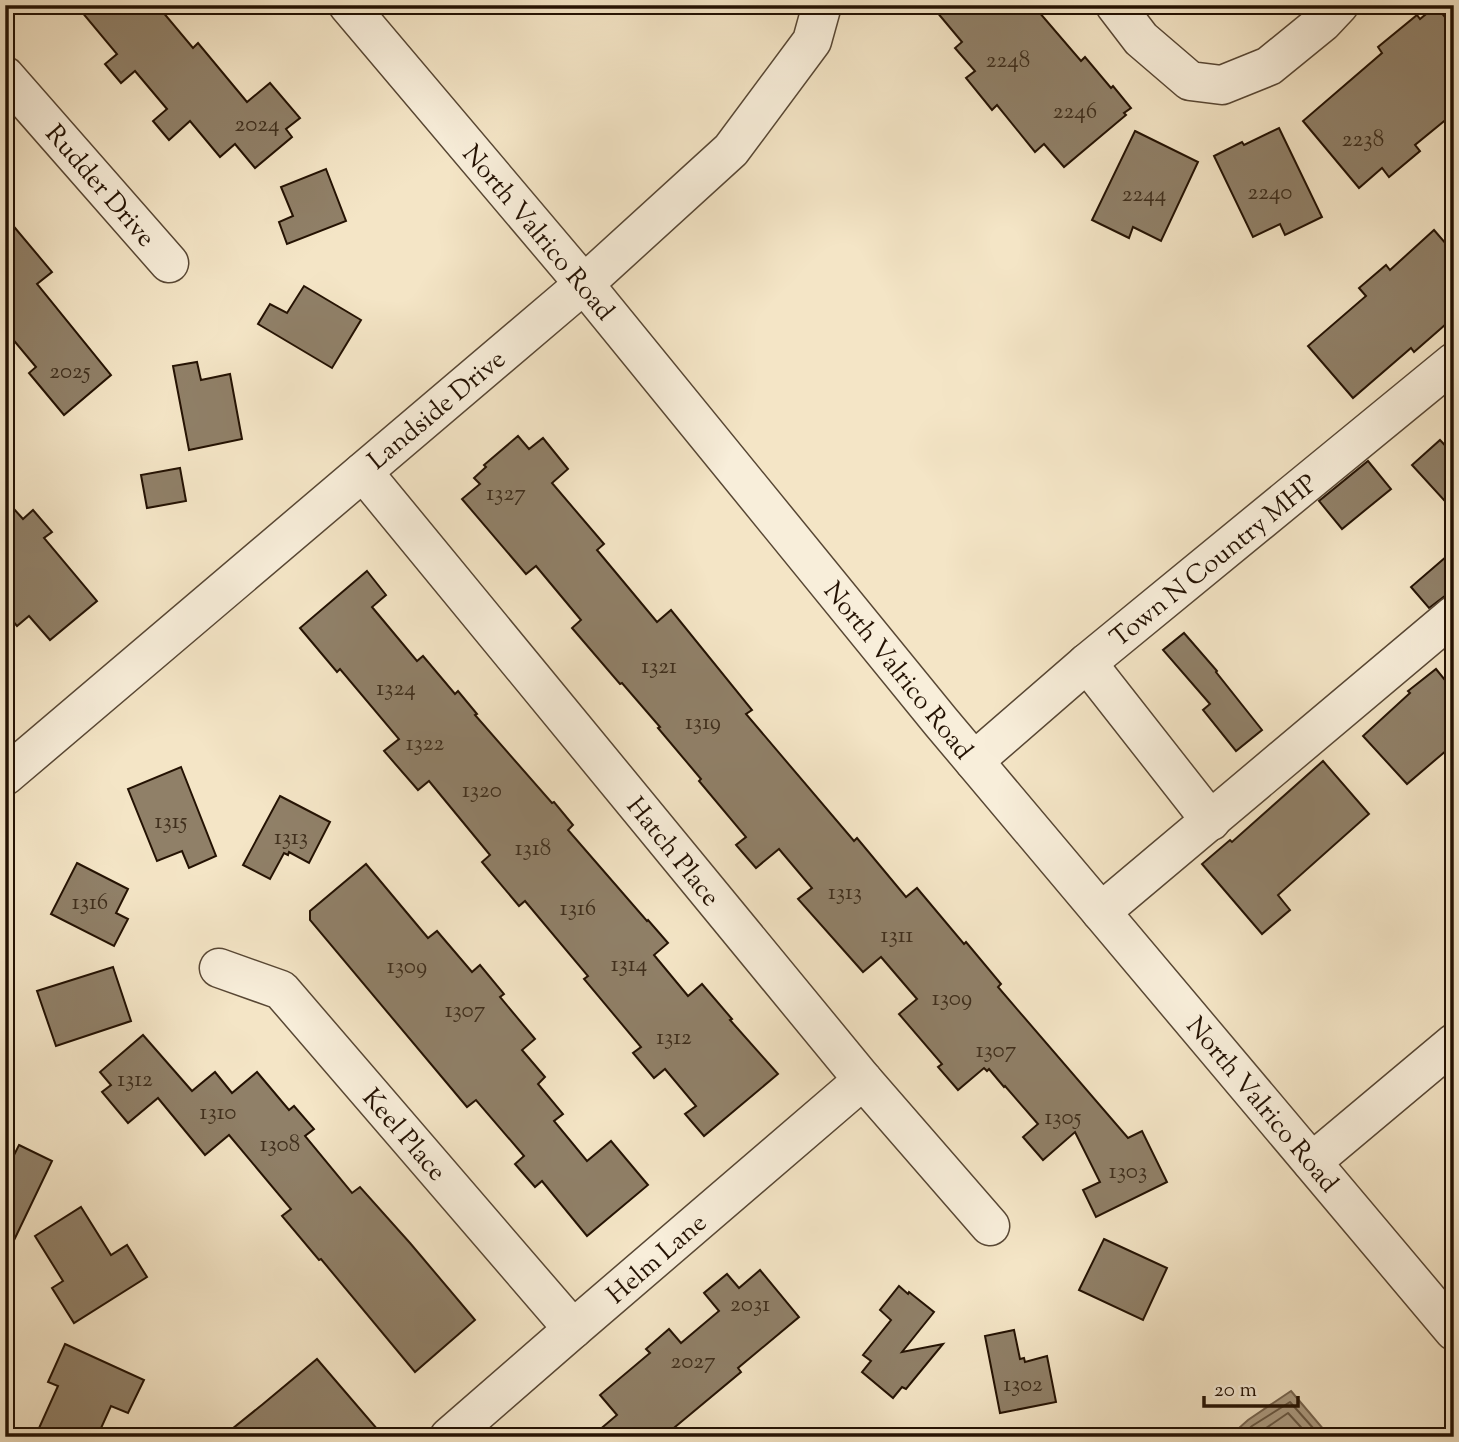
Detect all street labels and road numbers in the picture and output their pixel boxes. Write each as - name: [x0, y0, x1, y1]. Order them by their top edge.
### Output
- street label: Rudder Drive: [35, 117, 163, 256]
- street label: North Valrico Road: [452, 138, 622, 330]
- street label: Landside Drive: [361, 342, 514, 480]
- street label: Town N Country MHP: [1103, 467, 1326, 657]
- street label: North Valrico Road: [814, 575, 981, 769]
- street label: Hatch Place: [616, 790, 728, 915]
- street label: North Valrico Road: [1176, 1010, 1346, 1202]
- street label: Keel Place: [352, 1081, 454, 1190]
- street label: Helm Lane: [600, 1206, 716, 1314]

